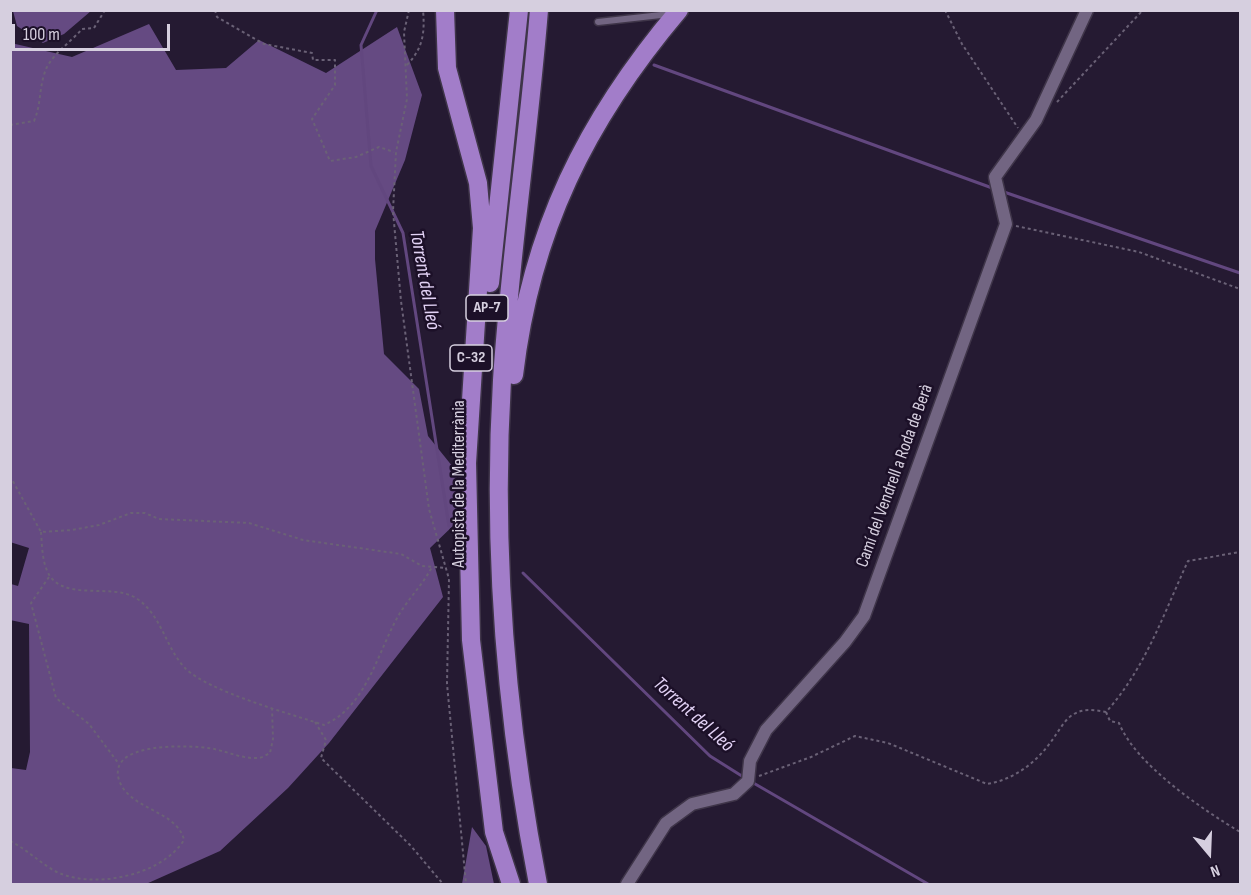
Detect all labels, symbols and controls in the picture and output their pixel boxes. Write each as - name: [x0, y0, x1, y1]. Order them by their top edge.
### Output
- scale bar: [15, 12, 172, 50]
- text: 100 m: [23, 24, 60, 45]
- water label: Torrent del Lleó: [403, 228, 445, 332]
- road number: AP-7: [466, 295, 508, 321]
- road number: C-32: [450, 345, 492, 371]
- street label: Camí del Vendrell a Roda de Berà: [852, 382, 938, 570]
- street label: Autopista de la Mediterrània: [448, 400, 470, 568]
- water label: Torrent del Lleó: [648, 672, 738, 758]
- north arrow: [1179, 823, 1239, 883]
- text: N: [1208, 860, 1222, 881]

